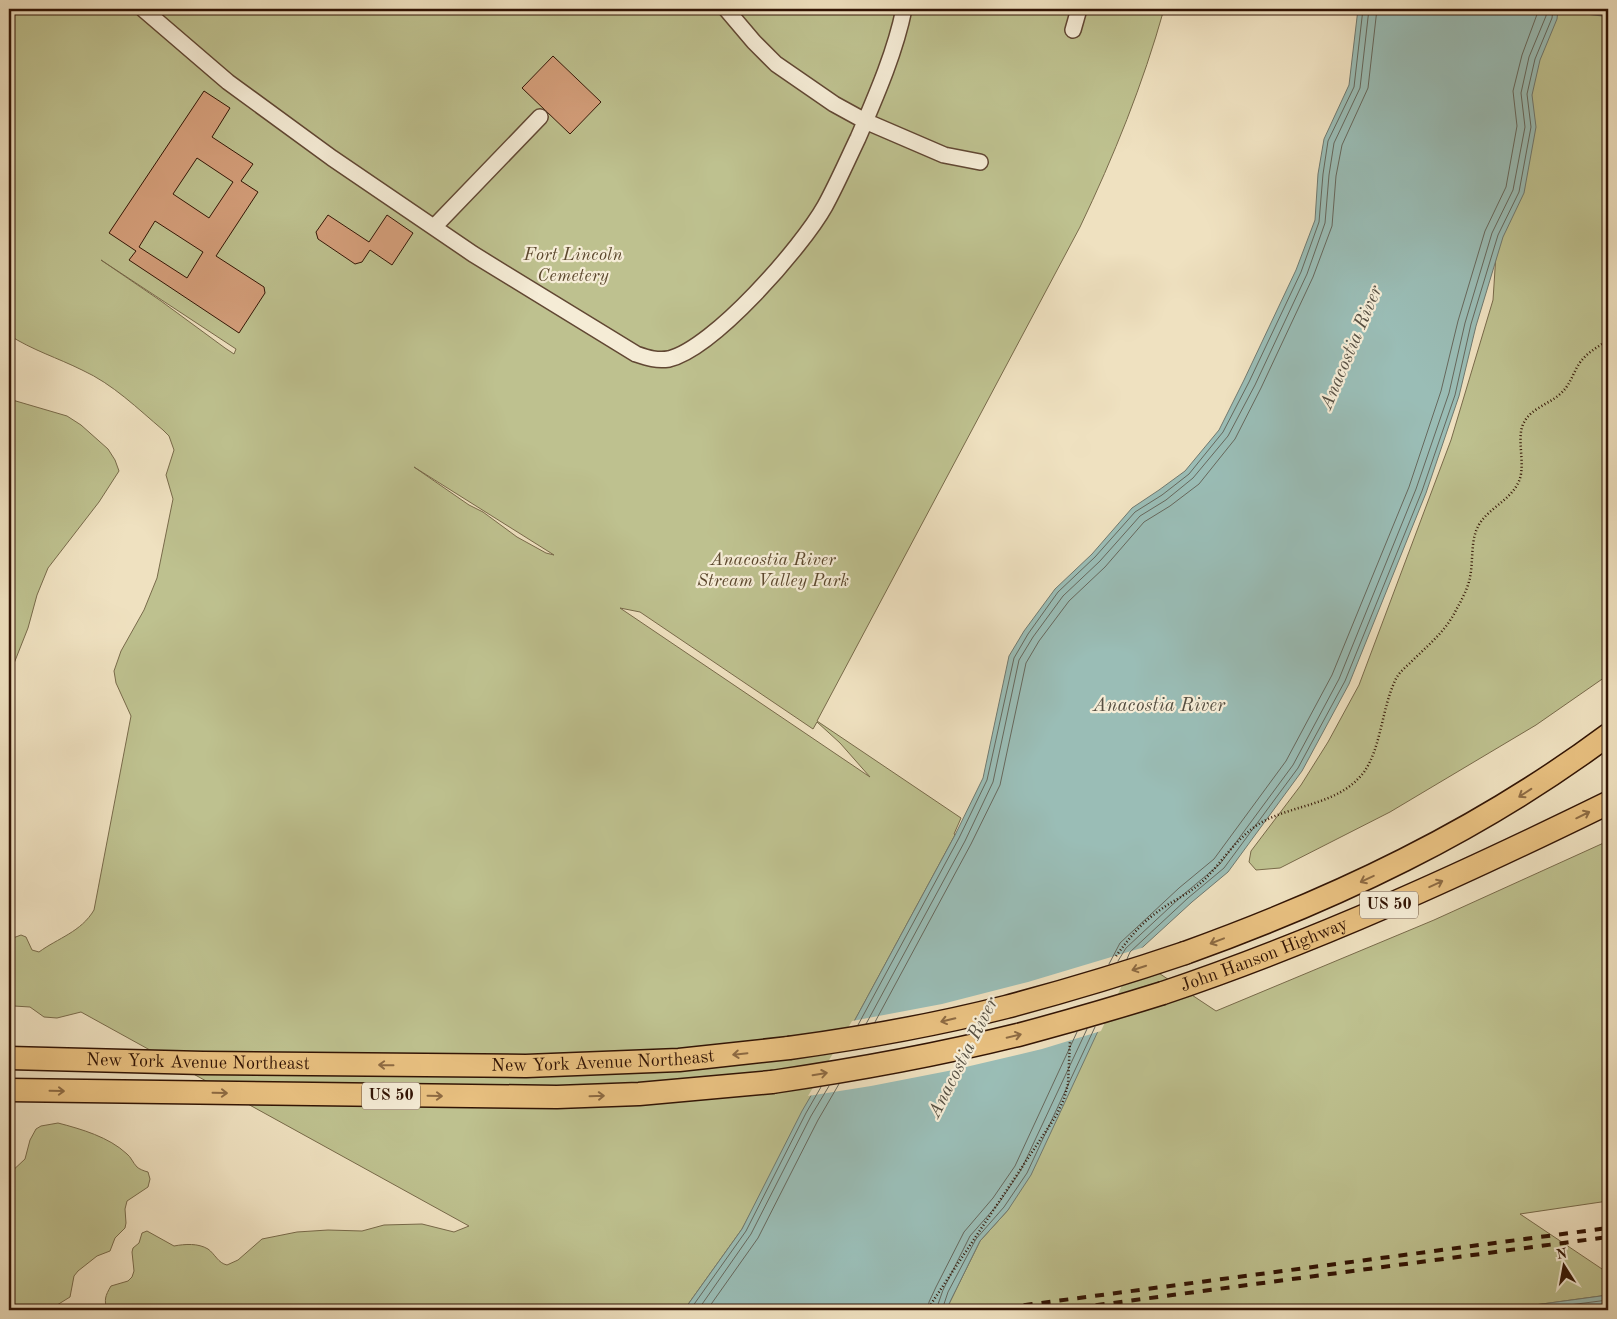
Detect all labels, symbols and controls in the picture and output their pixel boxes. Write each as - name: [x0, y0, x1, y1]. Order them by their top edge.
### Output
- park label: Fort Lincoln Cemetery: [522, 246, 623, 285]
- water label: Anacostia River: [1317, 283, 1387, 414]
- park label: Anacostia River Stream Valley Park: [697, 551, 849, 590]
- water label: Anacostia River: [1092, 697, 1226, 716]
- one-way arrow: [1518, 788, 1532, 798]
- one-way arrow: [1575, 810, 1590, 819]
- one-way arrow: [1360, 875, 1375, 884]
- one-way arrow: [1428, 879, 1443, 888]
- road number: US 50: [1360, 892, 1418, 918]
- street label: John Hanson Highway: [1178, 915, 1351, 995]
- one-way arrow: [1210, 937, 1225, 946]
- one-way arrow: [1131, 964, 1147, 974]
- water label: Anacostia River: [925, 994, 1003, 1122]
- one-way arrow: [941, 1016, 957, 1025]
- one-way arrow: [1005, 1031, 1021, 1040]
- street label: New York Avenue Northeast: [491, 1047, 715, 1075]
- one-way arrow: [733, 1049, 749, 1059]
- street label: New York Avenue Northeast: [86, 1051, 310, 1073]
- one-way arrow: [378, 1060, 394, 1070]
- one-way arrow: [812, 1069, 828, 1079]
- road number: US 50: [362, 1082, 420, 1110]
- one-way arrow: [49, 1086, 65, 1096]
- one-way arrow: [212, 1088, 228, 1098]
- one-way arrow: [589, 1091, 605, 1101]
- one-way arrow: [427, 1092, 443, 1101]
- north arrow: [1540, 1242, 1590, 1292]
- text: N: [1555, 1246, 1569, 1262]

